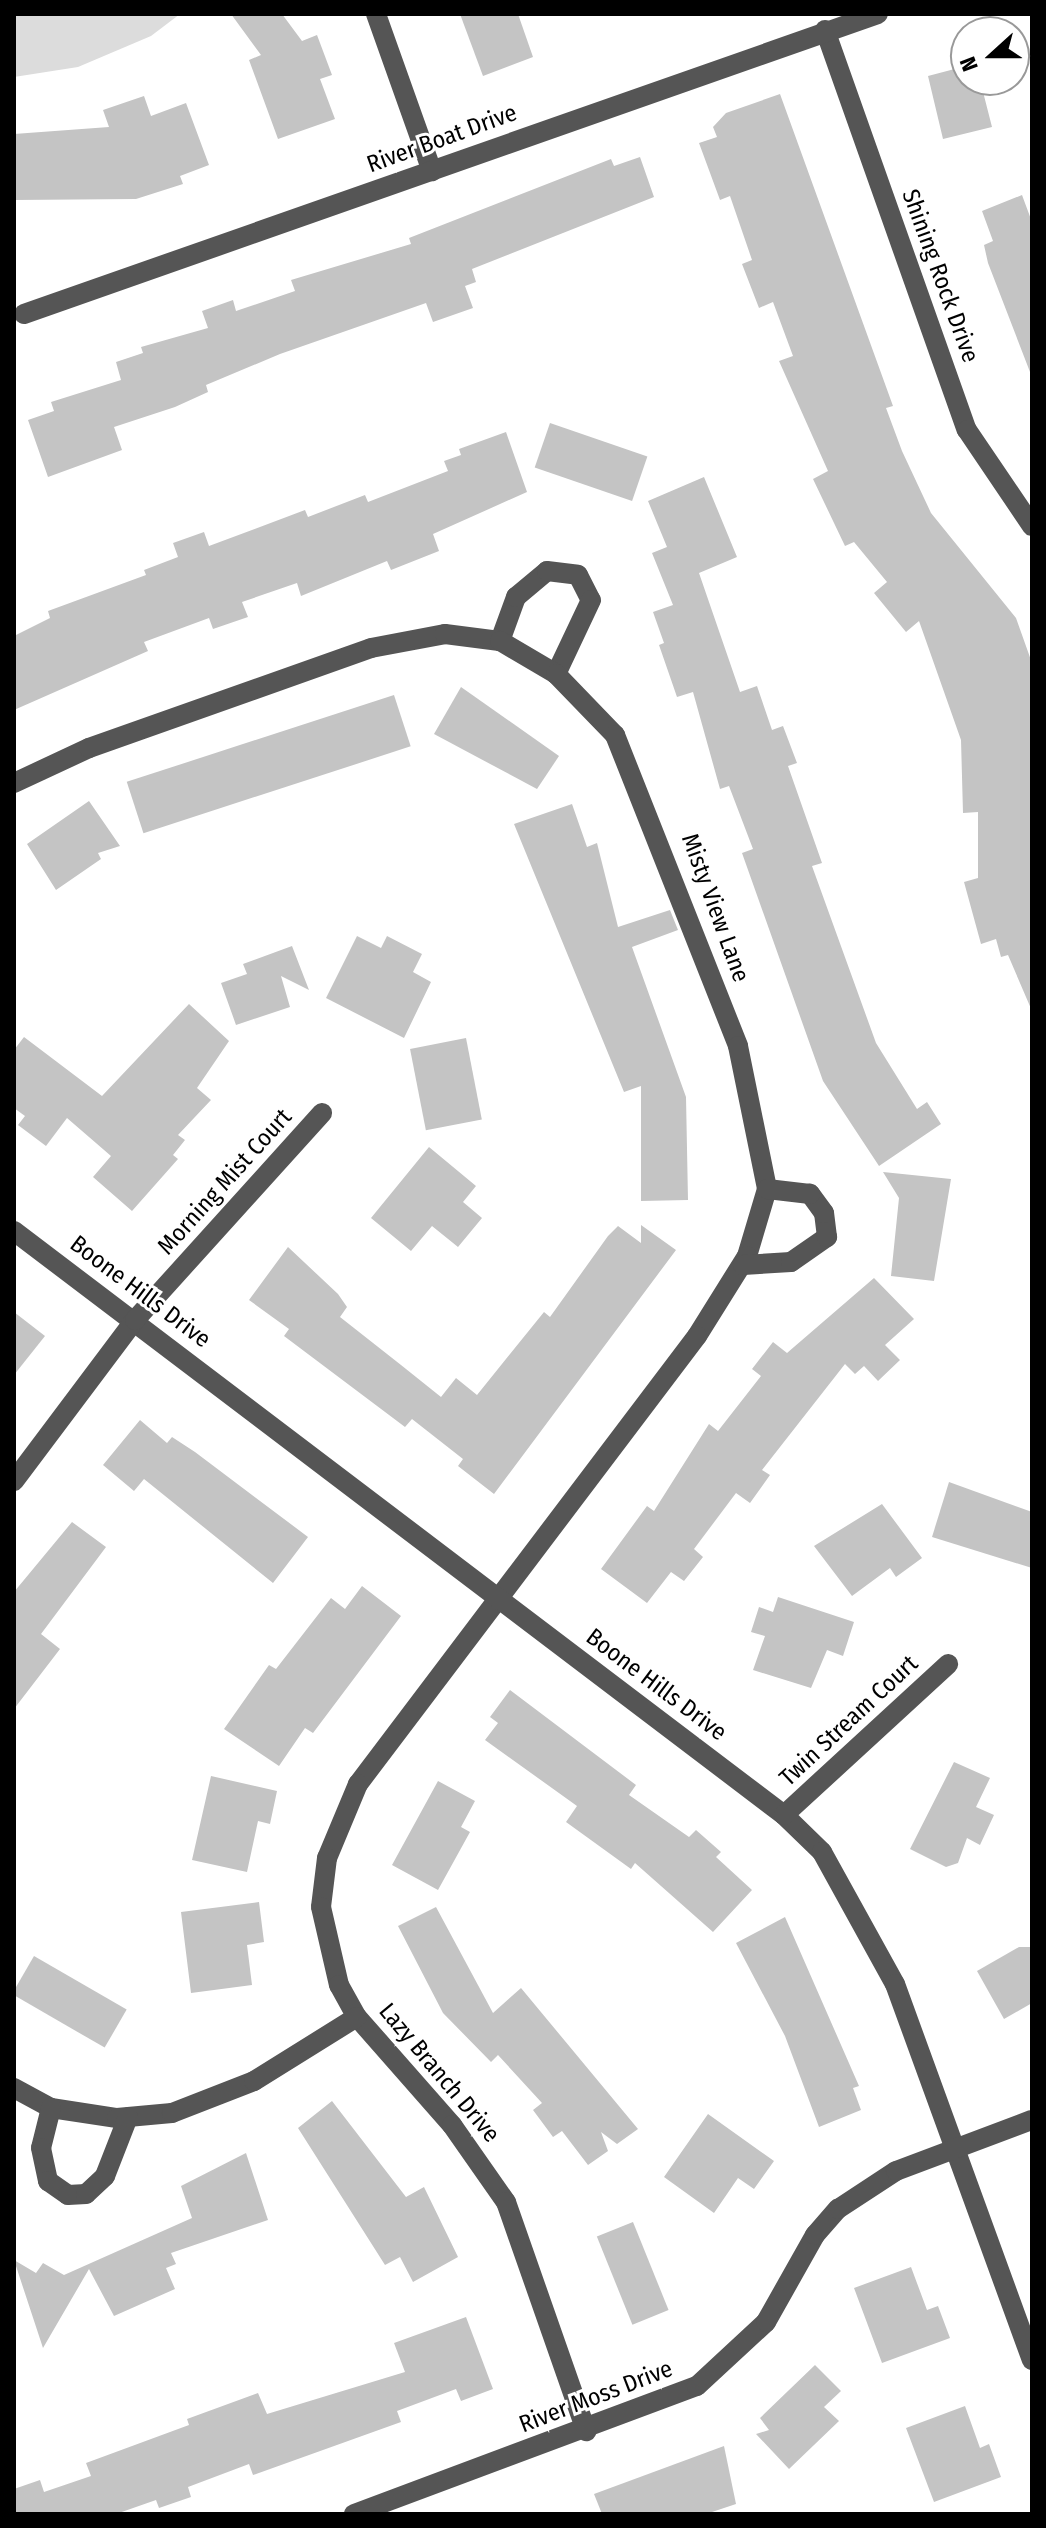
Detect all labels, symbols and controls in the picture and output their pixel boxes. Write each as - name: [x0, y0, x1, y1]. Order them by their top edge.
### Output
- north arrow: [950, 16, 1030, 96]
- text: N: [954, 53, 984, 75]
- street label: River Boat Drive: [363, 99, 521, 179]
- street label: Shining Rock Drive: [895, 186, 985, 366]
- street label: Misty View Lane: [675, 830, 755, 986]
- street label: Morning Mist Court: [152, 1103, 298, 1261]
- street label: Boone Hills Drive: [64, 1230, 216, 1354]
- street label: Boone Hills Drive: [580, 1623, 732, 1747]
- street label: Twin Stream Court: [774, 1650, 924, 1792]
- street label: Lazy Branch Drive: [373, 1998, 505, 2148]
- street label: River Moss Drive: [515, 2355, 677, 2439]

